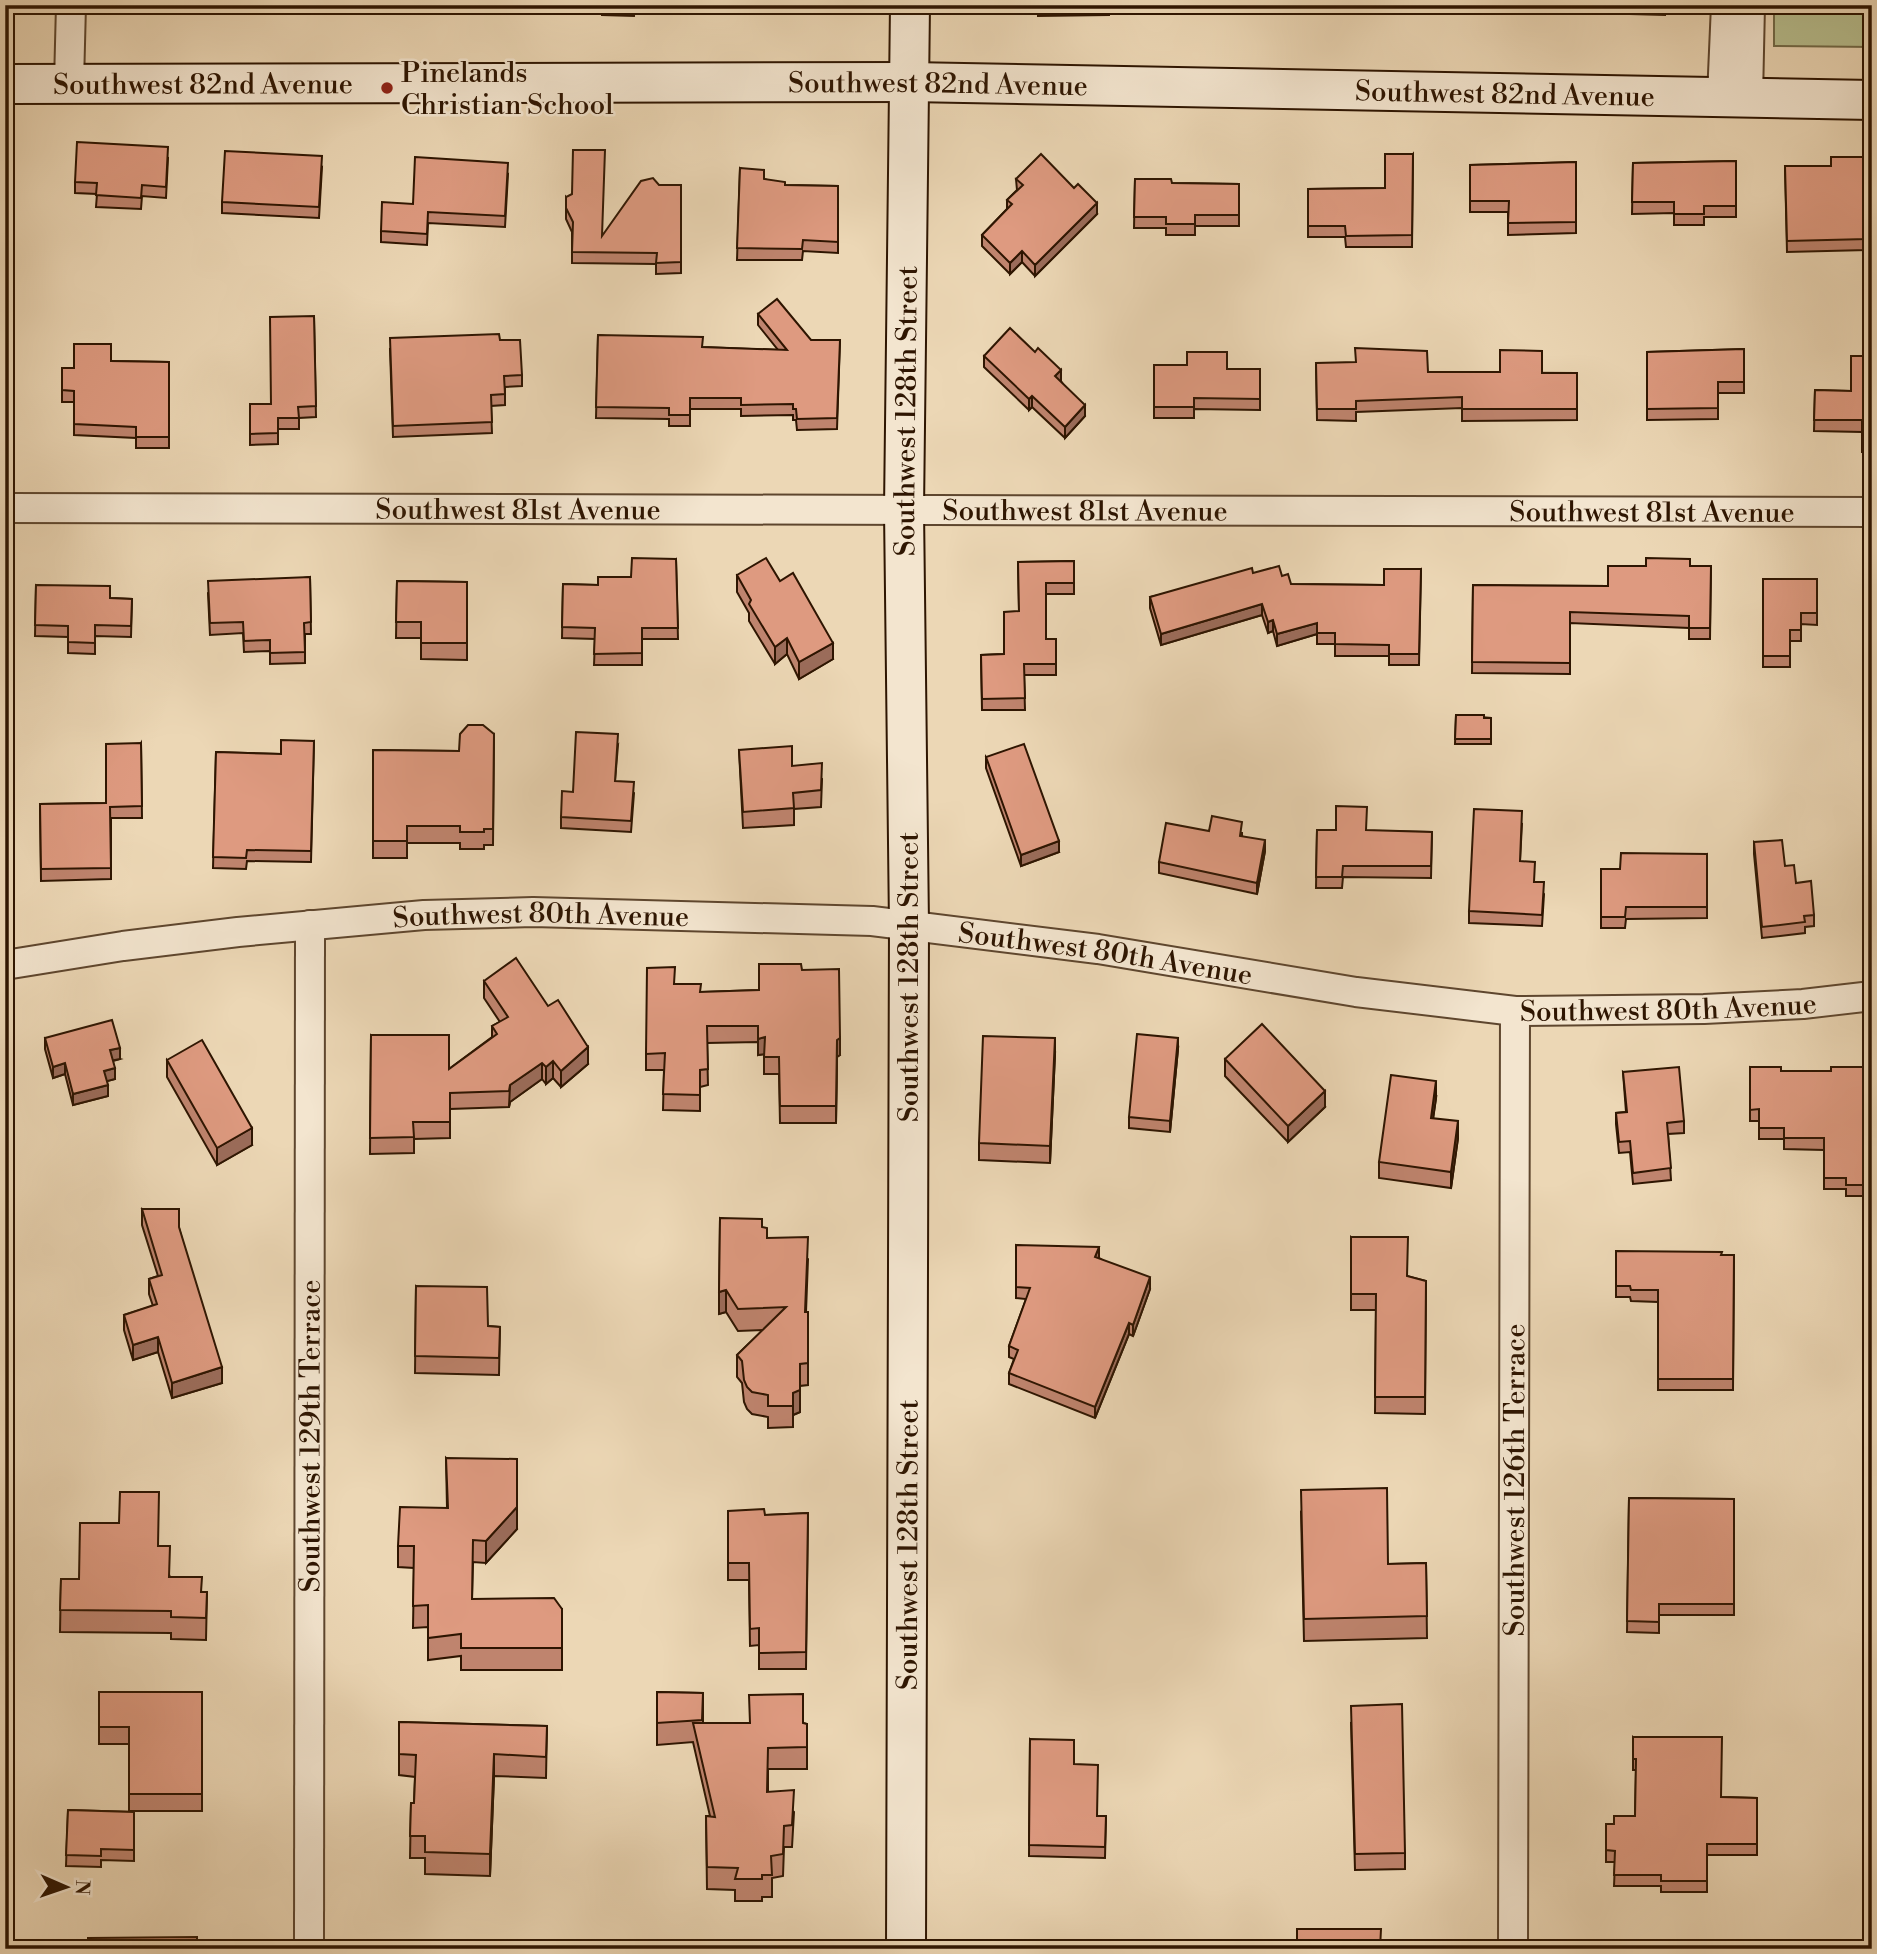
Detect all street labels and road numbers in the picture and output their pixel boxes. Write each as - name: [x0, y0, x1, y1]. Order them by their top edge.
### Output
- street label: Southwest 82nd Avenue: [788, 66, 1088, 104]
- street label: Southwest 82nd Avenue: [53, 67, 353, 103]
- street label: Southwest 82nd Avenue: [1355, 74, 1655, 115]
- street label: Southwest 128th Street: [888, 265, 926, 557]
- street label: Southwest 81st Avenue: [375, 493, 661, 528]
- street label: Southwest 81st Avenue: [942, 494, 1228, 530]
- street label: Southwest 81st Avenue: [1509, 495, 1795, 531]
- street label: Southwest 128th Street: [892, 832, 927, 1122]
- street label: Southwest 80th Avenue: [391, 896, 690, 937]
- street label: Southwest 80th Avenue: [956, 916, 1255, 993]
- street label: Southwest 80th Avenue: [1520, 987, 1819, 1030]
- street label: Southwest 129th Terrace: [293, 1280, 329, 1592]
- street label: Southwest 126th Terrace: [1498, 1324, 1533, 1636]
- street label: Southwest 128th Street: [891, 1400, 927, 1690]

